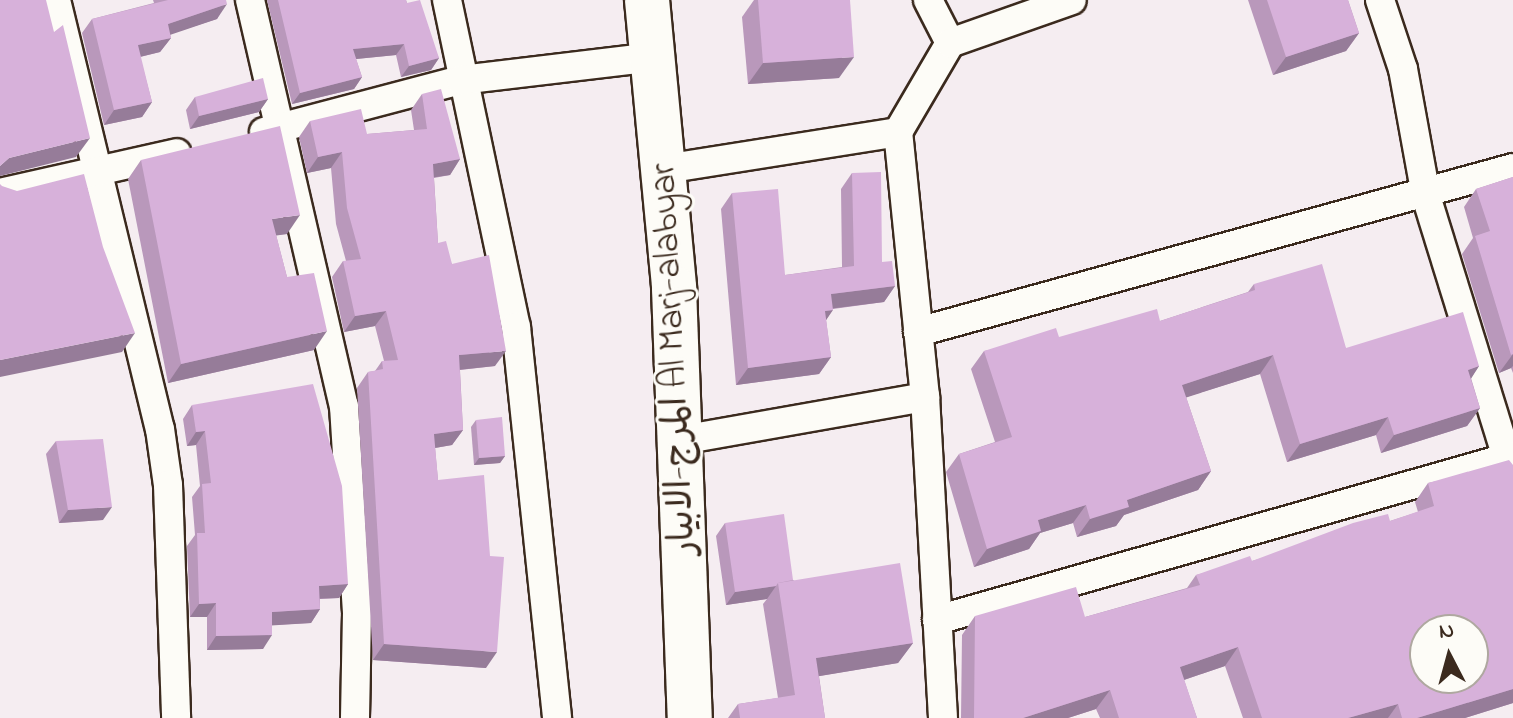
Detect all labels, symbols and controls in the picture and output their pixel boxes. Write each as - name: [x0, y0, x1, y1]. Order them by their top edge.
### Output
- street label: المرج-الابيار Al Marj-alabyar: [643, 162, 707, 556]
- north arrow: [1409, 614, 1489, 694]
- text: N: [1438, 615, 1456, 649]

